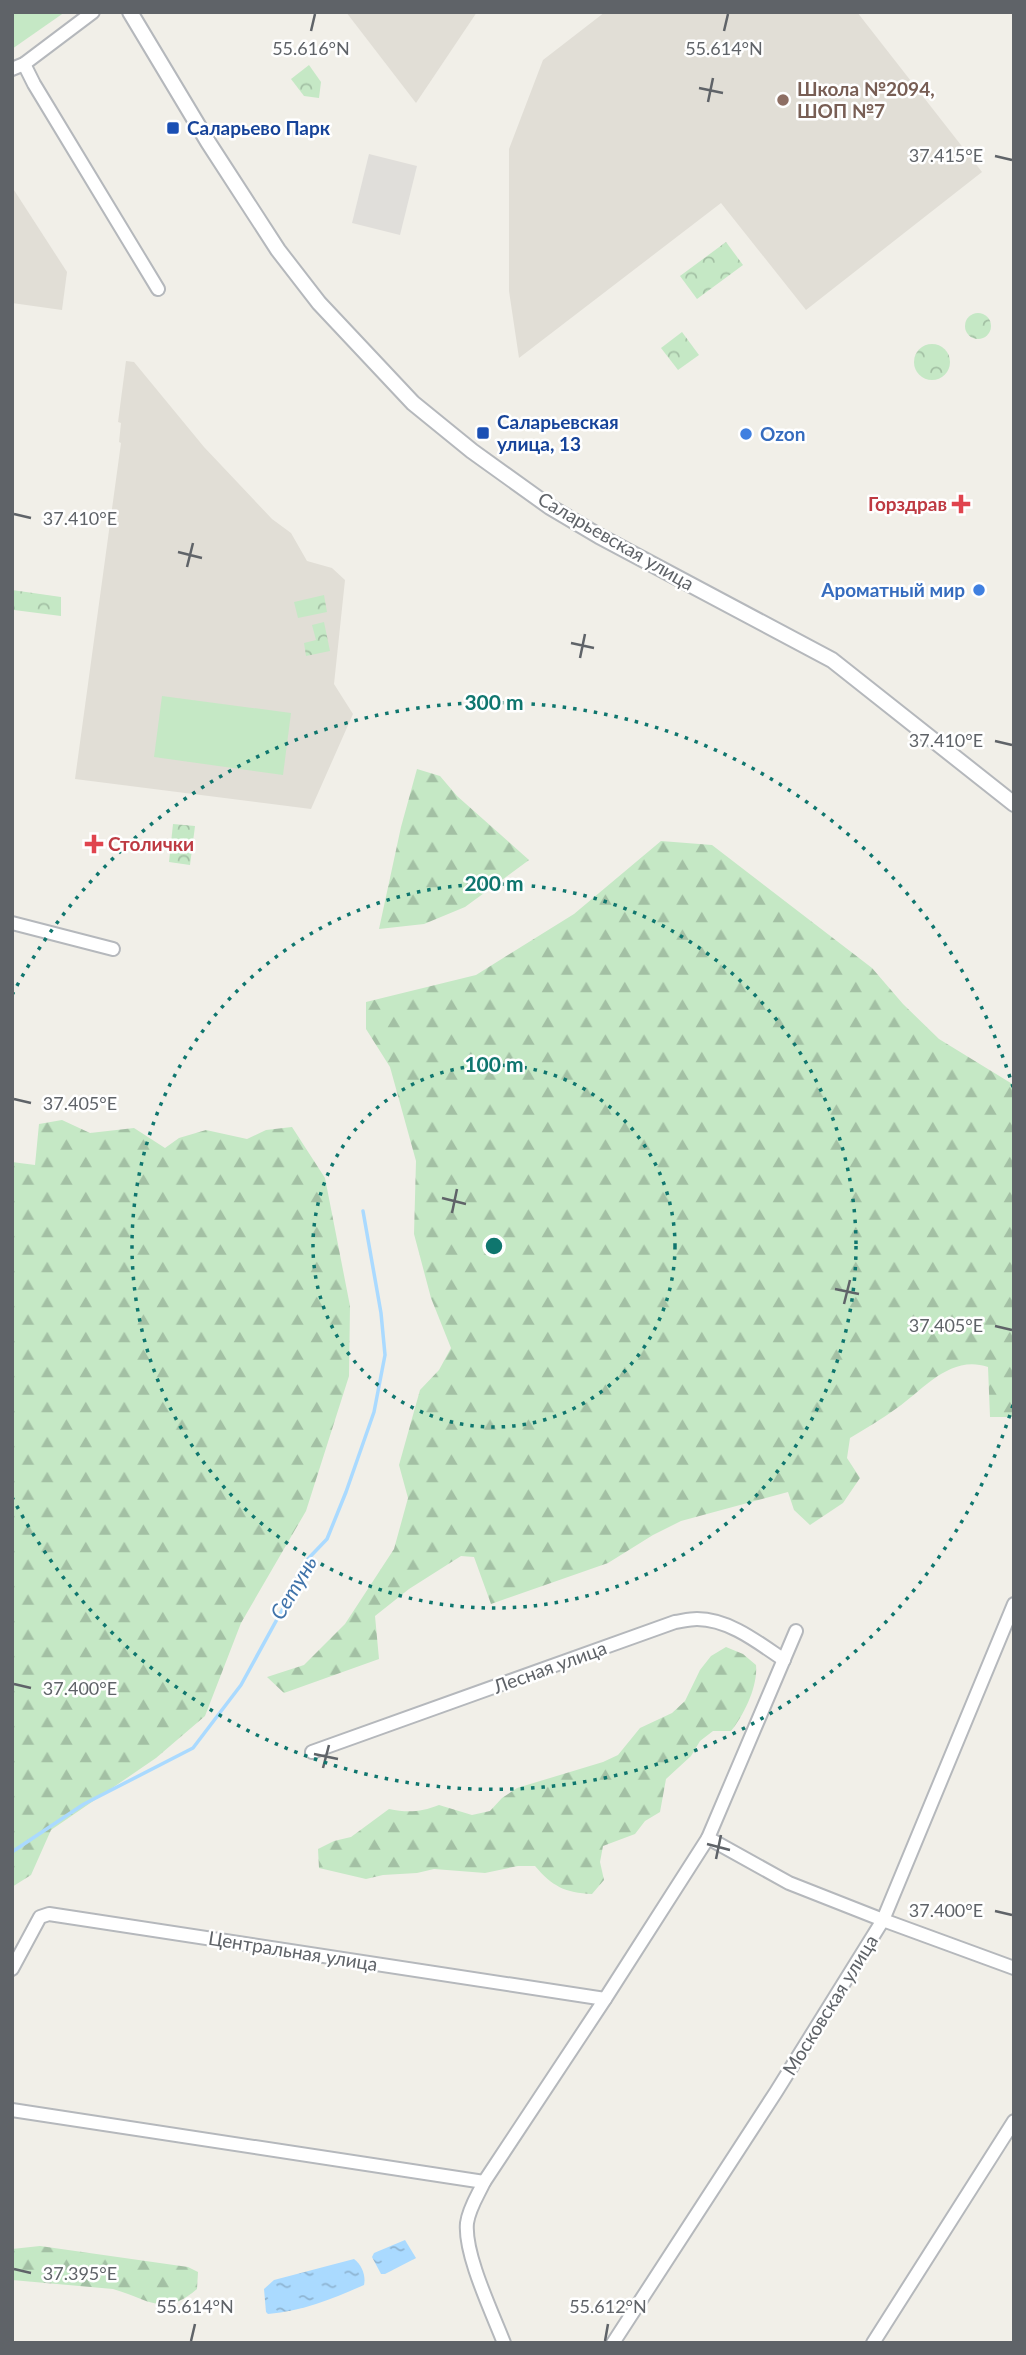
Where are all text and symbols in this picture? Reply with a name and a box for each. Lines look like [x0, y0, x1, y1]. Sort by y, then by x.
text: 55.616°N [272, 37, 350, 59]
text: 55.614°N [685, 37, 763, 59]
place label: Школа №2094, ШОП №7 [797, 77, 935, 122]
marker: Школа №2094, ШОП №7 [775, 92, 791, 108]
place label: Саларьево Парк [187, 116, 331, 139]
marker: Саларьево Парк [165, 120, 181, 136]
text: 37.415°E [909, 144, 983, 166]
place label: Саларьевская улица, 13 [497, 410, 619, 455]
place label: Ozon [760, 422, 805, 445]
marker: Саларьевская улица, 13 [475, 425, 491, 441]
marker: Ozon [738, 426, 754, 442]
street label: Саларьевская улица [534, 487, 698, 595]
place label: Горздрав [868, 492, 947, 515]
marker: Горздрав [953, 496, 969, 512]
text: 37.410°E [43, 507, 117, 529]
place label: Ароматный мир [820, 578, 965, 601]
marker: Ароматный мир [971, 582, 987, 598]
text: 300 m [464, 689, 524, 714]
text: 37.410°E [909, 729, 983, 751]
place label: Столички [108, 832, 194, 855]
marker: Столички [86, 836, 102, 852]
text: 200 m [464, 870, 524, 895]
text: 100 m [464, 1051, 524, 1076]
text: 37.405°E [43, 1092, 117, 1114]
centre of rings [482, 1234, 506, 1258]
text: 37.405°E [909, 1314, 983, 1336]
water label: Сетунь [264, 1551, 321, 1624]
street label: Лесная улица [489, 1635, 610, 1698]
text: 37.400°E [43, 1677, 117, 1699]
text: 37.400°E [909, 1899, 983, 1921]
street label: Центральная улица [207, 1926, 379, 1975]
street label: Московская улица [777, 1930, 882, 2079]
text: 37.395°E [43, 2262, 117, 2284]
text: 55.614°N [156, 2295, 234, 2317]
text: 55.612°N [569, 2295, 647, 2317]

